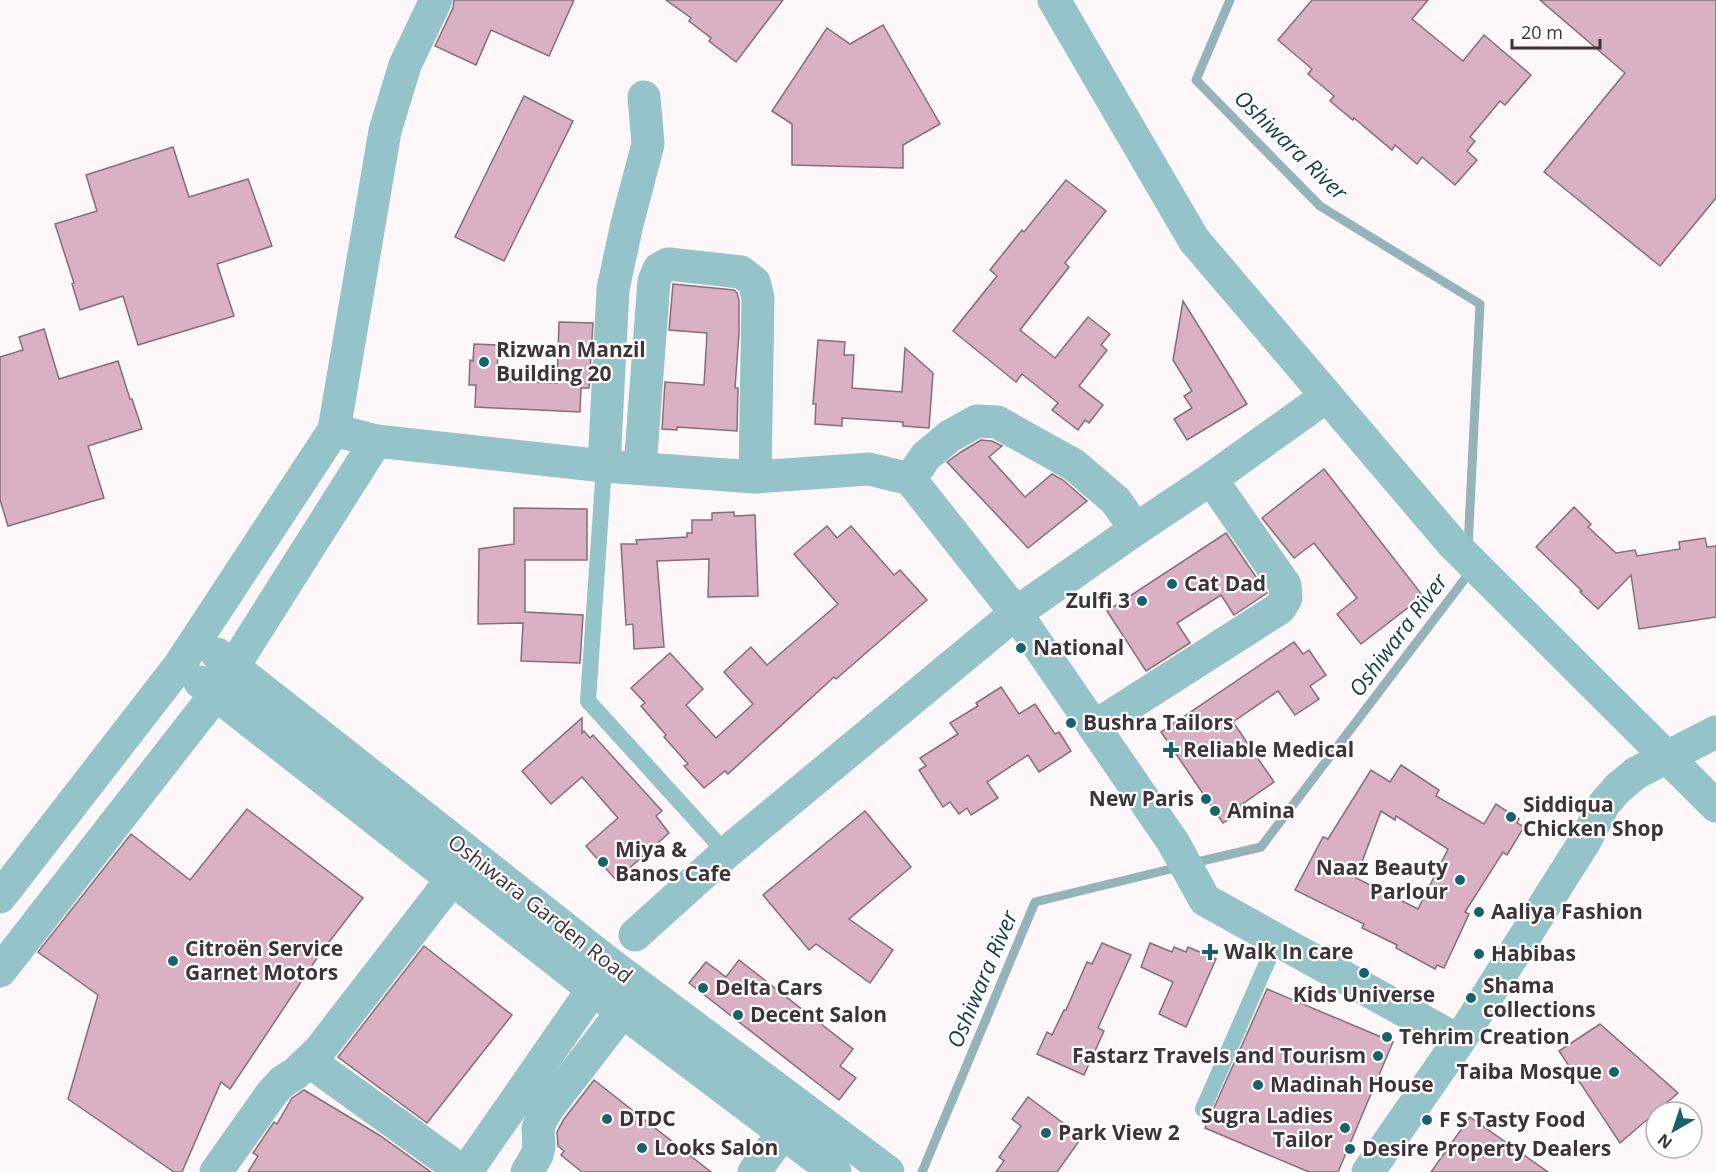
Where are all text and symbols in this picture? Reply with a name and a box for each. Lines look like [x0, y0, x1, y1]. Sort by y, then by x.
scale bar [1512, 12, 1600, 50]
text: 20 m [1521, 20, 1563, 44]
water label: Oshiwara River [1229, 83, 1356, 207]
place label: Rizwan Manzil Building 20 [496, 335, 646, 387]
marker: Rizwan Manzil Building 20 [477, 355, 491, 369]
water label: Oshiwara River [1341, 566, 1454, 702]
place label: Cat Dad [1184, 569, 1266, 597]
marker: Cat Dad [1165, 577, 1179, 591]
place label: Zulfi 3 [1066, 586, 1130, 614]
marker: Zulfi 3 [1135, 594, 1149, 608]
place label: National [1033, 633, 1124, 661]
marker: National [1014, 641, 1028, 655]
place label: Bushra Tailors [1083, 708, 1233, 736]
marker: Bushra Tailors [1064, 716, 1078, 730]
place label: Reliable Medical [1183, 735, 1354, 763]
marker: Reliable Medical [1164, 743, 1178, 757]
place label: New Paris [1089, 784, 1194, 812]
place label: Siddiqua Chicken Shop [1523, 790, 1664, 842]
marker: New Paris [1199, 792, 1213, 806]
place label: Amina [1227, 796, 1295, 824]
marker: Amina [1208, 804, 1222, 818]
marker: Siddiqua Chicken Shop [1504, 810, 1518, 824]
street label: Oshiwara Garden Road [443, 827, 639, 989]
place label: Miya & Banos Cafe [615, 835, 731, 887]
place label: Naaz Beauty Parlour [1316, 853, 1448, 905]
marker: Miya & Banos Cafe [596, 855, 610, 869]
marker: Naaz Beauty Parlour [1453, 873, 1467, 887]
place label: Aaliya Fashion [1491, 897, 1643, 925]
water label: Oshiwara River [939, 904, 1024, 1052]
marker: Aaliya Fashion [1472, 905, 1486, 919]
place label: Citroën Service Garnet Motors [185, 934, 343, 986]
place label: Walk In care [1224, 937, 1354, 965]
place label: Habibas [1491, 939, 1576, 967]
marker: Walk In care [1201, 943, 1219, 961]
marker: Habibas [1472, 947, 1486, 961]
marker: Citroën Service Garnet Motors [166, 954, 180, 968]
marker: Kids Universe [1357, 966, 1371, 980]
place label: Shama collections [1483, 971, 1596, 1023]
place label: Delta Cars [715, 973, 823, 1001]
place label: Kids Universe [1293, 980, 1435, 1008]
marker: Delta Cars [696, 981, 710, 995]
marker: Shama collections [1464, 991, 1478, 1005]
place label: Decent Salon [750, 1000, 887, 1028]
marker: Decent Salon [731, 1008, 745, 1022]
place label: Tehrim Creation [1399, 1022, 1570, 1050]
marker: Tehrim Creation [1380, 1030, 1394, 1044]
place label: Fastarz Travels and Tourism [1072, 1041, 1366, 1069]
marker: Fastarz Travels and Tourism [1371, 1049, 1385, 1063]
place label: Taiba Mosque [1457, 1057, 1602, 1085]
marker: Taiba Mosque [1607, 1065, 1621, 1079]
place label: Madinah House [1270, 1070, 1434, 1098]
marker: Madinah House [1251, 1078, 1265, 1092]
north arrow [1644, 1100, 1704, 1160]
place label: Sugra Ladies Tailor [1201, 1101, 1333, 1153]
place label: DTDC [619, 1104, 676, 1132]
place label: F S Tasty Food [1439, 1105, 1586, 1133]
marker: DTDC [600, 1112, 614, 1126]
marker: F S Tasty Food [1420, 1113, 1434, 1127]
place label: Park View 2 [1058, 1118, 1180, 1146]
marker: Sugra Ladies Tailor [1338, 1121, 1352, 1135]
marker: Park View 2 [1039, 1126, 1053, 1140]
text: N [1653, 1129, 1677, 1154]
place label: Looks Salon [654, 1133, 778, 1161]
place label: Desire Property Dealers [1362, 1134, 1611, 1162]
marker: Looks Salon [635, 1141, 649, 1155]
marker: Desire Property Dealers [1343, 1142, 1357, 1156]

